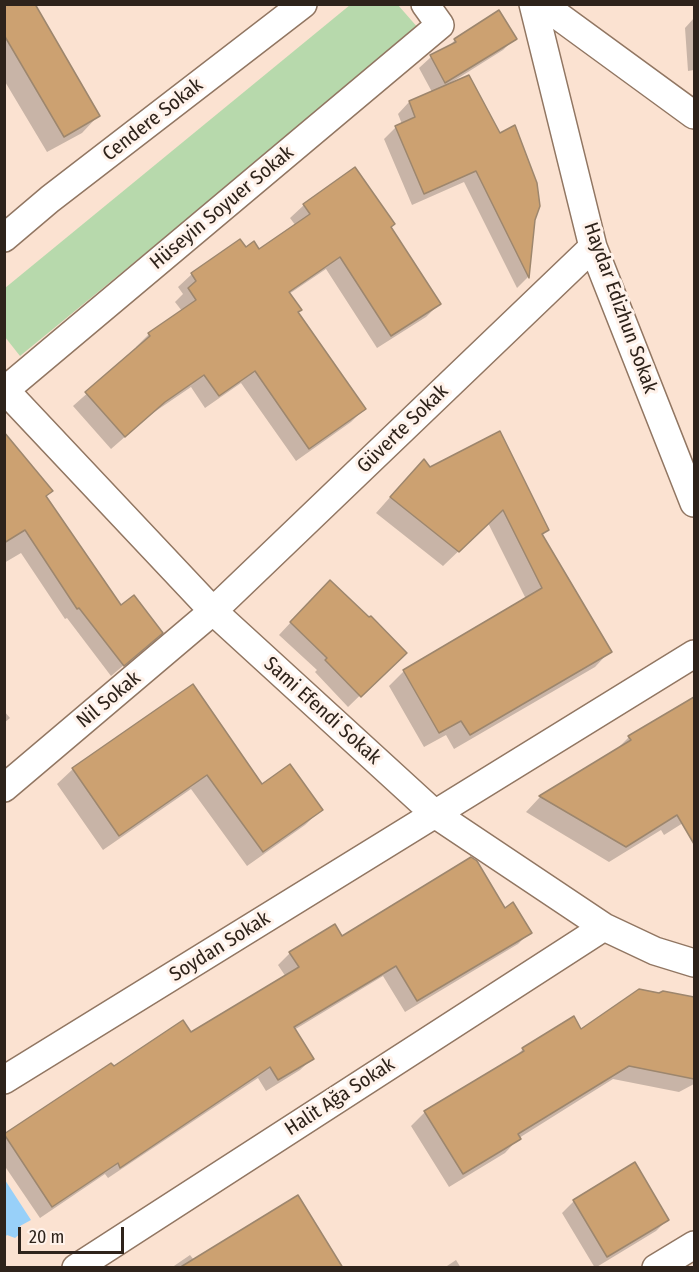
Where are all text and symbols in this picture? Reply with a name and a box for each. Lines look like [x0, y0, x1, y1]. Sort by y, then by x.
street label: Cendere Sokak [98, 73, 208, 167]
street label: Hüseyin Soyuer Sokak [145, 141, 299, 275]
street label: Haydar Edizhun Sokak [578, 219, 662, 397]
street label: Güverte Sokak [353, 380, 453, 478]
street label: Sami Efendi Sokak [259, 652, 385, 770]
street label: Nil Sokak [72, 666, 146, 734]
street label: Soydan Sokak [165, 907, 275, 987]
street label: Halit Ağa Sokak [281, 1053, 399, 1141]
scale bar [21, 1215, 128, 1253]
text: 20 m [29, 1226, 64, 1248]

